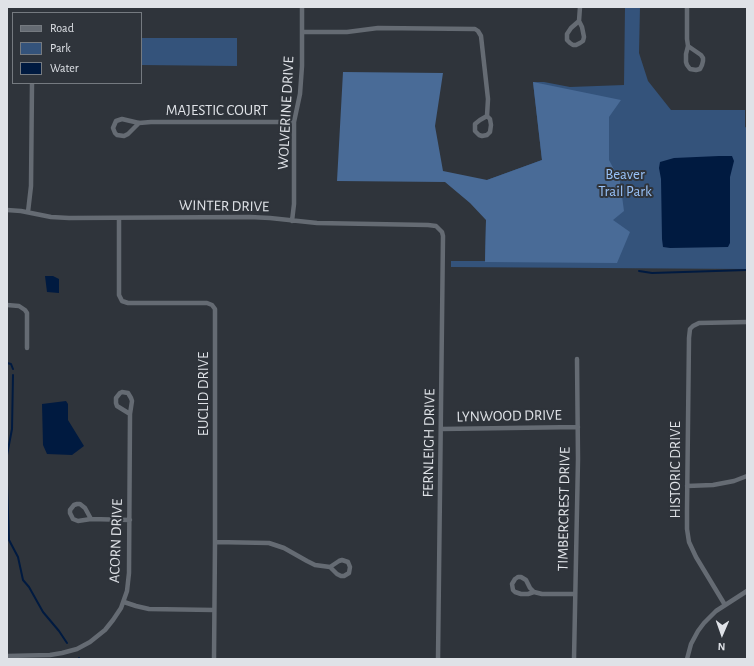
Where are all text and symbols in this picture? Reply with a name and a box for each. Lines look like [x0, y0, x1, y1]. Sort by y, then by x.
legend [12, 12, 142, 84]
text: Road [50, 22, 74, 34]
text: Park [50, 42, 71, 54]
street label: WOLVERINE DRIVE [274, 56, 298, 170]
text: Water [50, 62, 79, 74]
street label: MAJESTIC COURT [166, 101, 268, 119]
park label: Beaver Trail Park [598, 165, 652, 200]
street label: WINTER DRIVE [179, 196, 269, 216]
street label: EUCLID DRIVE [194, 352, 212, 436]
street label: FERNLEIGH DRIVE [419, 388, 439, 498]
street label: LYNWOOD DRIVE [456, 406, 562, 426]
street label: HISTORIC DRIVE [666, 421, 684, 519]
street label: TIMBERCREST DRIVE [554, 447, 574, 571]
street label: ACORN DRIVE [106, 499, 126, 583]
north arrow [702, 614, 742, 654]
text: N [718, 641, 726, 652]

